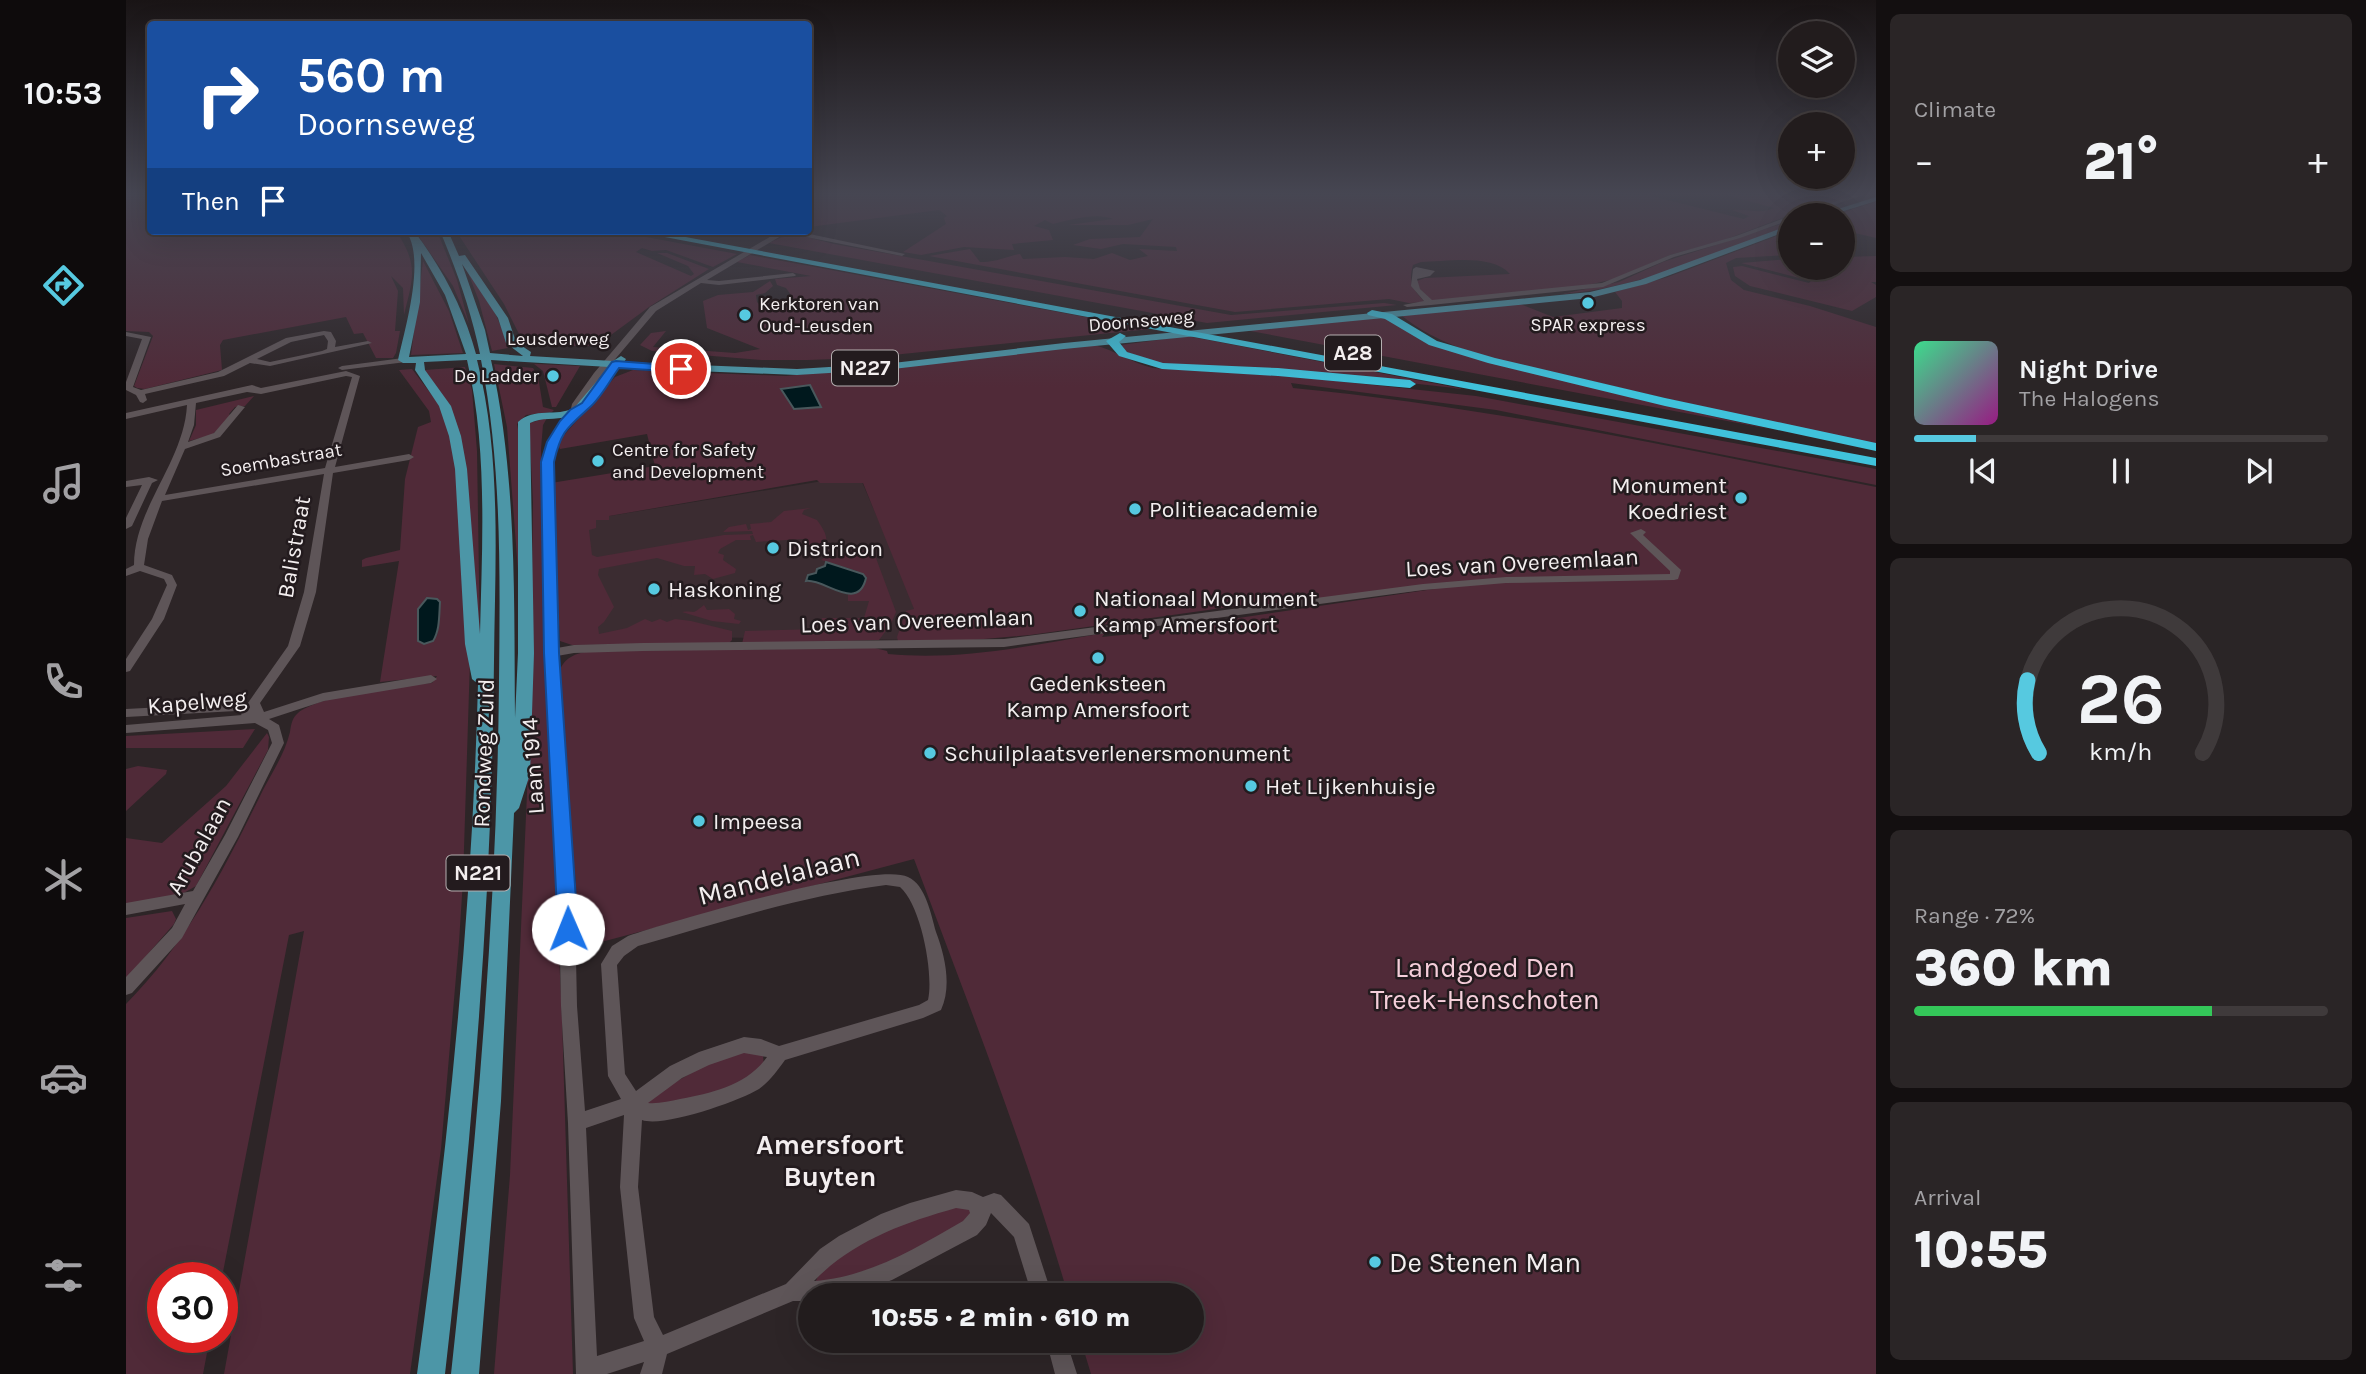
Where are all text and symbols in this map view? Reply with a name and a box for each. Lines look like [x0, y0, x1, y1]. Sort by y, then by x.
map controls [1778, 21, 1855, 280]
button: layers [1778, 21, 1855, 98]
text: 560 m [297, 47, 445, 104]
icon: right [182, 49, 273, 140]
text: 10:53 [24, 75, 102, 112]
text: Climate [1914, 96, 1996, 123]
text: Doornseweg [297, 106, 475, 143]
button: + [1778, 112, 1855, 189]
text: 21° [2083, 131, 2159, 192]
text: − [1914, 139, 1934, 184]
text: + [2308, 139, 2328, 184]
icon: arrive [254, 182, 292, 220]
text: Then [182, 186, 240, 217]
button: − [1778, 203, 1855, 280]
icon: directions [39, 261, 88, 310]
place label: Kerktoren van Oud-Leusden [759, 293, 879, 337]
marker: SPAR express [1580, 295, 1596, 311]
street label: Doornseweg [1087, 305, 1195, 337]
marker: Kerktoren van Oud-Leusden [737, 307, 753, 323]
place label: SPAR express [1530, 314, 1646, 336]
street label: Leusderweg [507, 328, 609, 350]
road number: A28 [1325, 336, 1381, 370]
pin [651, 339, 711, 399]
icon: arrive [662, 350, 700, 388]
road number: N227 [832, 350, 898, 386]
text: Night Drive [2019, 354, 2158, 385]
place label: De Ladder [454, 365, 539, 387]
marker: De Ladder [545, 368, 561, 384]
text: The Halogens [2019, 385, 2159, 412]
street label: Soembastraat [218, 438, 344, 482]
place label: Centre for Safety and Development [612, 439, 764, 483]
icon: previous [1964, 452, 2002, 490]
icon: pause [2102, 452, 2140, 490]
icon: next [2240, 452, 2278, 490]
marker: Centre for Safety and Development [590, 453, 606, 469]
icon: music [39, 459, 88, 508]
place label: Monument Koedriest [1611, 472, 1727, 525]
marker: Monument Koedriest [1733, 490, 1749, 506]
street label: Balistraat [272, 493, 316, 600]
place label: Politieacademie [1149, 496, 1318, 523]
marker: Politieacademie [1127, 501, 1143, 517]
place label: Districon [787, 535, 883, 562]
marker: Districon [765, 540, 781, 556]
street label: Loes van Overeemlaan [1405, 543, 1639, 583]
place label: Haskoning [668, 576, 781, 603]
marker: Haskoning [646, 581, 662, 597]
place label: Nationaal Monument Kamp Amersfoort [1094, 585, 1318, 638]
street label: Loes van Overeemlaan [800, 603, 1034, 639]
marker: Nationaal Monument Kamp Amersfoort [1072, 603, 1088, 619]
marker: Gedenksteen Kamp Amersfoort [1090, 650, 1106, 666]
text: 26 [2077, 656, 2165, 741]
icon: phone [39, 657, 88, 706]
place label: Gedenksteen Kamp Amersfoort [1006, 670, 1190, 723]
street label: Rondweg Zuid [468, 678, 500, 828]
street label: Kapelweg [146, 684, 248, 720]
street label: Laan 1914 [516, 717, 550, 815]
text: km/h [2089, 737, 2153, 766]
place label: Schuilplaatsverlenersmonument [944, 740, 1291, 767]
marker: Schuilplaatsverlenersmonument [922, 745, 938, 761]
place label: Het Lijkenhuisje [1265, 773, 1436, 800]
marker: Het Lijkenhuisje [1243, 778, 1259, 794]
street label: Arubalaan [161, 792, 237, 900]
place label: Impeesa [713, 808, 803, 835]
marker: Impeesa [691, 813, 707, 829]
street label: Mandelalaan [695, 840, 863, 912]
icon: climate [39, 855, 88, 904]
road number: N221 [446, 856, 510, 890]
position arrow [531, 892, 605, 966]
text: Range · 72% [1914, 902, 2035, 929]
text: 360 km [1914, 937, 2113, 998]
park label: Landgoed Den Treek-Henschoten [1370, 951, 1600, 1016]
icon: car [39, 1053, 88, 1102]
district label: Amersfoort Buyten [756, 1128, 904, 1193]
text: Arrival [1914, 1184, 1981, 1211]
text: 10:55 [1914, 1219, 2048, 1280]
place label: De Stenen Man [1389, 1246, 1581, 1279]
icon: filters [39, 1251, 88, 1300]
marker: De Stenen Man [1367, 1254, 1383, 1270]
speed limit sign: 30 [147, 1262, 238, 1353]
text: 10:55 · 2 min · 610 m [872, 1302, 1130, 1333]

